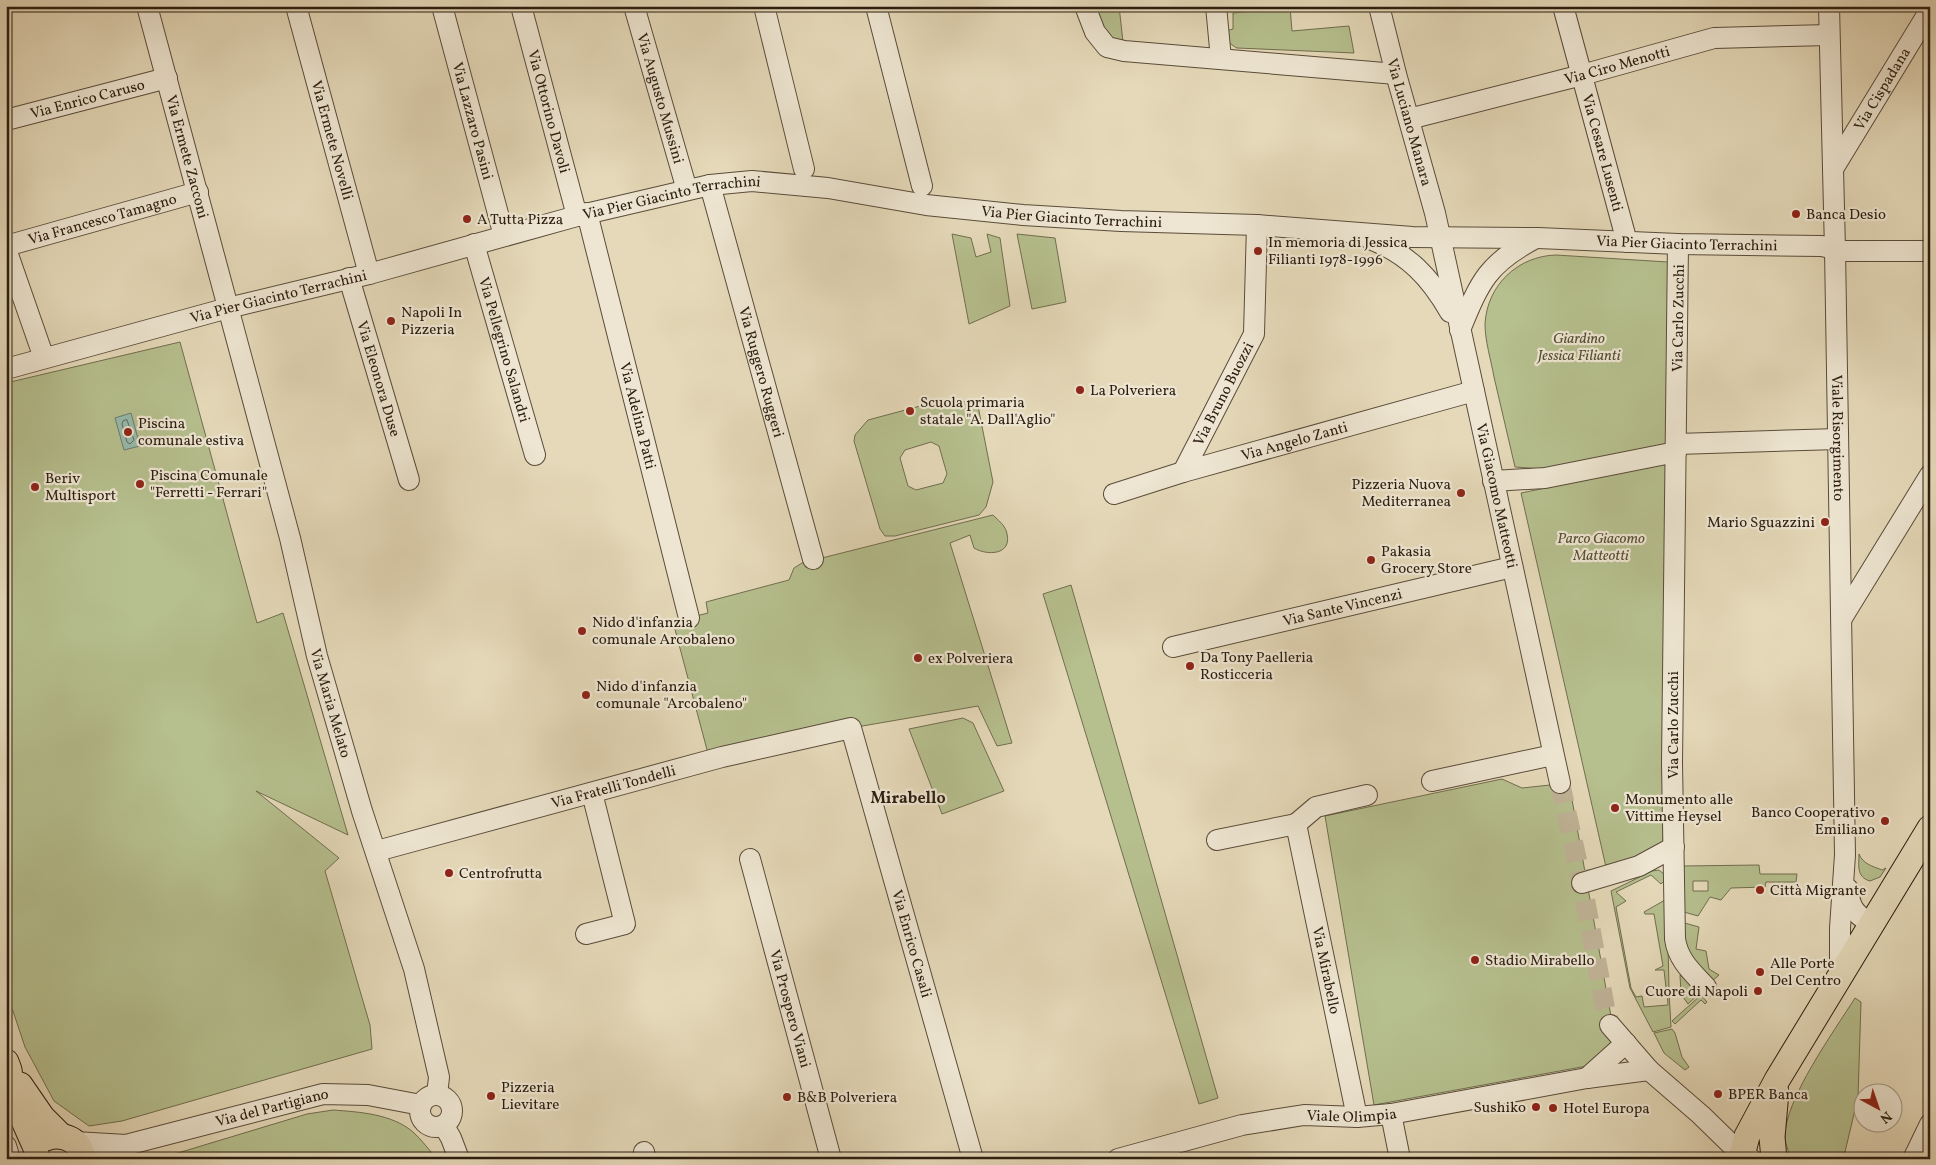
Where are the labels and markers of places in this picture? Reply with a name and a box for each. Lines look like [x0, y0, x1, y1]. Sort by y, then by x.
place label: Banca Desio [1806, 205, 1886, 226]
marker: Banca Desio [1790, 208, 1802, 220]
place label: A Tutta Pizza [477, 210, 563, 231]
marker: A Tutta Pizza [461, 213, 473, 225]
place label: In memoria di Jessica Filianti 1978-1996 [1268, 233, 1408, 271]
marker: In memoria di Jessica Filianti 1978-1996 [1252, 245, 1264, 257]
place label: Napoli In Pizzeria [401, 303, 462, 341]
marker: Napoli In Pizzeria [385, 315, 397, 327]
place label: La Polveriera [1090, 381, 1176, 402]
marker: La Polveriera [1074, 384, 1086, 396]
place label: Scuola primaria statale "A. Dall'Aglio" [920, 393, 1055, 431]
marker: Scuola primaria statale "A. Dall'Aglio" [904, 405, 916, 417]
place label: Piscina comunale estiva [138, 414, 244, 452]
marker: Piscina comunale estiva [122, 426, 134, 438]
place label: Piscina Comunale "Ferretti - Ferrari" [150, 466, 268, 504]
place label: Beriv Multisport [45, 469, 116, 507]
place label: Pizzeria Nuova Mediterranea [1352, 475, 1451, 513]
marker: Piscina Comunale "Ferretti - Ferrari" [134, 478, 146, 490]
marker: Beriv Multisport [29, 481, 41, 493]
marker: Pizzeria Nuova Mediterranea [1455, 487, 1467, 499]
place label: Mario Sguazzini [1707, 513, 1815, 534]
marker: Mario Sguazzini [1819, 516, 1831, 528]
place label: Pakasia Grocery Store [1381, 542, 1472, 580]
marker: Pakasia Grocery Store [1365, 554, 1377, 566]
place label: Nido d'infanzia comunale Arcobaleno [592, 613, 735, 651]
marker: Nido d'infanzia comunale Arcobaleno [576, 625, 588, 637]
place label: Da Tony Paelleria Rosticceria [1200, 648, 1313, 686]
place label: ex Polveriera [928, 649, 1013, 670]
marker: ex Polveriera [912, 652, 924, 664]
marker: Da Tony Paelleria Rosticceria [1184, 660, 1196, 672]
place label: Nido d'infanzia comunale "Arcobaleno" [596, 677, 747, 715]
marker: Nido d'infanzia comunale "Arcobaleno" [580, 689, 592, 701]
place label: Monumento alle Vittime Heysel [1625, 790, 1733, 828]
marker: Monumento alle Vittime Heysel [1609, 802, 1621, 814]
place label: Banco Cooperativo Emiliano [1751, 803, 1875, 841]
marker: Banco Cooperativo Emiliano [1879, 815, 1891, 827]
place label: Centrofrutta [459, 864, 542, 885]
marker: Centrofrutta [443, 867, 455, 879]
place label: Città Migrante [1770, 881, 1866, 902]
marker: Città Migrante [1754, 884, 1766, 896]
place label: Stadio Mirabello [1485, 951, 1594, 972]
marker: Stadio Mirabello [1469, 954, 1481, 966]
place label: Alle Porte Del Centro [1770, 954, 1841, 992]
marker: Alle Porte Del Centro [1754, 966, 1766, 978]
place label: Cuore di Napoli [1645, 982, 1748, 1003]
marker: Cuore di Napoli [1752, 985, 1764, 997]
place label: Pizzeria Lievitare [501, 1078, 559, 1116]
place label: BPER Banca [1728, 1085, 1808, 1106]
place label: B&B Polveriera [797, 1088, 897, 1109]
marker: BPER Banca [1712, 1088, 1724, 1100]
marker: Pizzeria Lievitare [485, 1090, 497, 1102]
marker: B&B Polveriera [781, 1091, 793, 1103]
place label: Sushiko [1473, 1098, 1526, 1119]
place label: Hotel Europa [1563, 1099, 1650, 1120]
marker: Sushiko [1530, 1101, 1542, 1113]
marker: Hotel Europa [1547, 1102, 1559, 1114]

